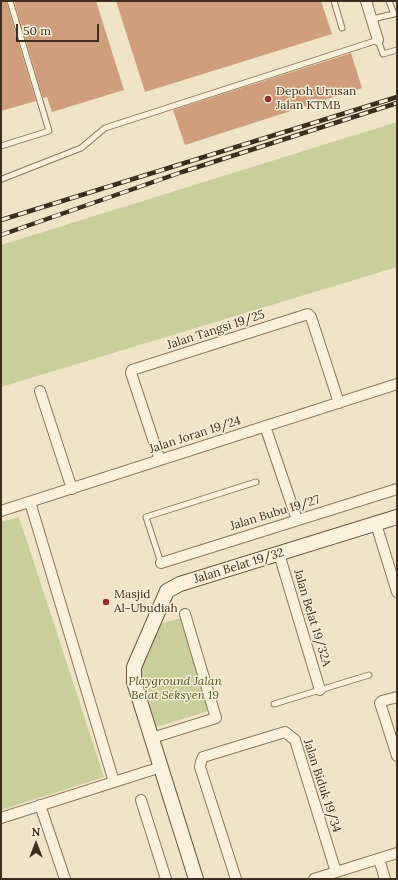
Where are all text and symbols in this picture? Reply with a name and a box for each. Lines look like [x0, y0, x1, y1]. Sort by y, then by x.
scale bar [18, 16, 101, 42]
text: 50 m [23, 23, 51, 38]
place label: Depoh Urusan Jalan KTMB [276, 85, 356, 113]
marker: Depoh Urusan Jalan KTMB [263, 94, 273, 104]
street label: Jalan Tangsi 19/25 [165, 307, 267, 353]
street label: Jalan Joran 19/24 [147, 413, 243, 457]
street label: Jalan Bubu 19/27 [228, 492, 322, 534]
street label: Jalan Belat 19/32 [192, 545, 286, 587]
street label: Jalan Belat 19/32A [290, 568, 334, 668]
place label: Masjid Al-Ubudiah [114, 588, 178, 616]
marker: Masjid Al-Ubudiah [101, 597, 111, 607]
park label: Playground Jalan Belat Seksyen 19 [128, 675, 222, 703]
street label: Jalan Biduk 19/34 [300, 738, 344, 834]
north arrow [16, 824, 56, 864]
text: N [32, 825, 40, 839]

